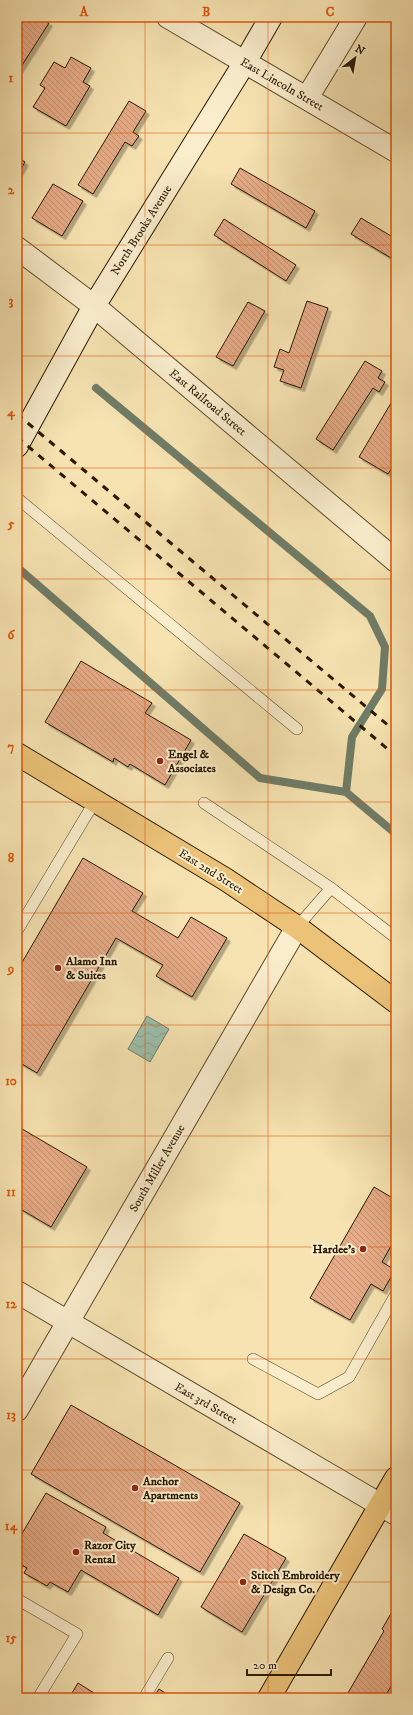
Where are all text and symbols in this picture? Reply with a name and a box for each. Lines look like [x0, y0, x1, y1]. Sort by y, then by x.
text: A [79, 4, 89, 20]
text: B [202, 4, 210, 20]
text: C [326, 4, 335, 20]
north arrow [335, 38, 375, 78]
text: N [352, 42, 367, 59]
street label: East Lincoln Street [237, 54, 326, 114]
text: 1 [9, 70, 14, 86]
text: 2 [8, 182, 15, 198]
street label: North Brooks Avenue [108, 182, 175, 278]
text: 3 [9, 293, 14, 309]
street label: East Railroad Street [166, 366, 249, 439]
text: 4 [6, 404, 15, 421]
text: 5 [7, 516, 15, 532]
text: 6 [8, 627, 16, 643]
text: 7 [8, 739, 15, 755]
place label: Engel & Associates [167, 747, 216, 776]
marker: Engel & Associates [155, 756, 165, 766]
street label: East 2nd Street [176, 846, 246, 897]
text: 8 [8, 850, 15, 866]
place label: Alamo Inn & Suites [65, 954, 118, 983]
text: 9 [7, 961, 14, 977]
marker: Alamo Inn & Suites [53, 963, 63, 973]
text: 10 [5, 1073, 17, 1089]
street label: South Miller Avenue [126, 1122, 189, 1215]
text: 11 [6, 1184, 16, 1200]
place label: Hardee's [313, 1242, 355, 1257]
marker: Hardee's [358, 1244, 368, 1254]
text: 12 [5, 1296, 17, 1312]
street label: East 3rd Street [172, 1379, 240, 1427]
text: 13 [6, 1407, 16, 1423]
place label: Anchor Apartments [142, 1474, 198, 1503]
marker: Anchor Apartments [130, 1483, 140, 1493]
text: 14 [5, 1518, 18, 1535]
place label: Razor City Rental [84, 1538, 136, 1567]
marker: Razor City Rental [71, 1547, 81, 1557]
place label: Stitch Embroidery & Design Co. [251, 1568, 340, 1597]
marker: Stitch Embroidery & Design Co. [238, 1577, 248, 1587]
text: 15 [5, 1630, 17, 1646]
scale bar [247, 1651, 331, 1677]
text: 20 m [253, 1658, 277, 1673]

